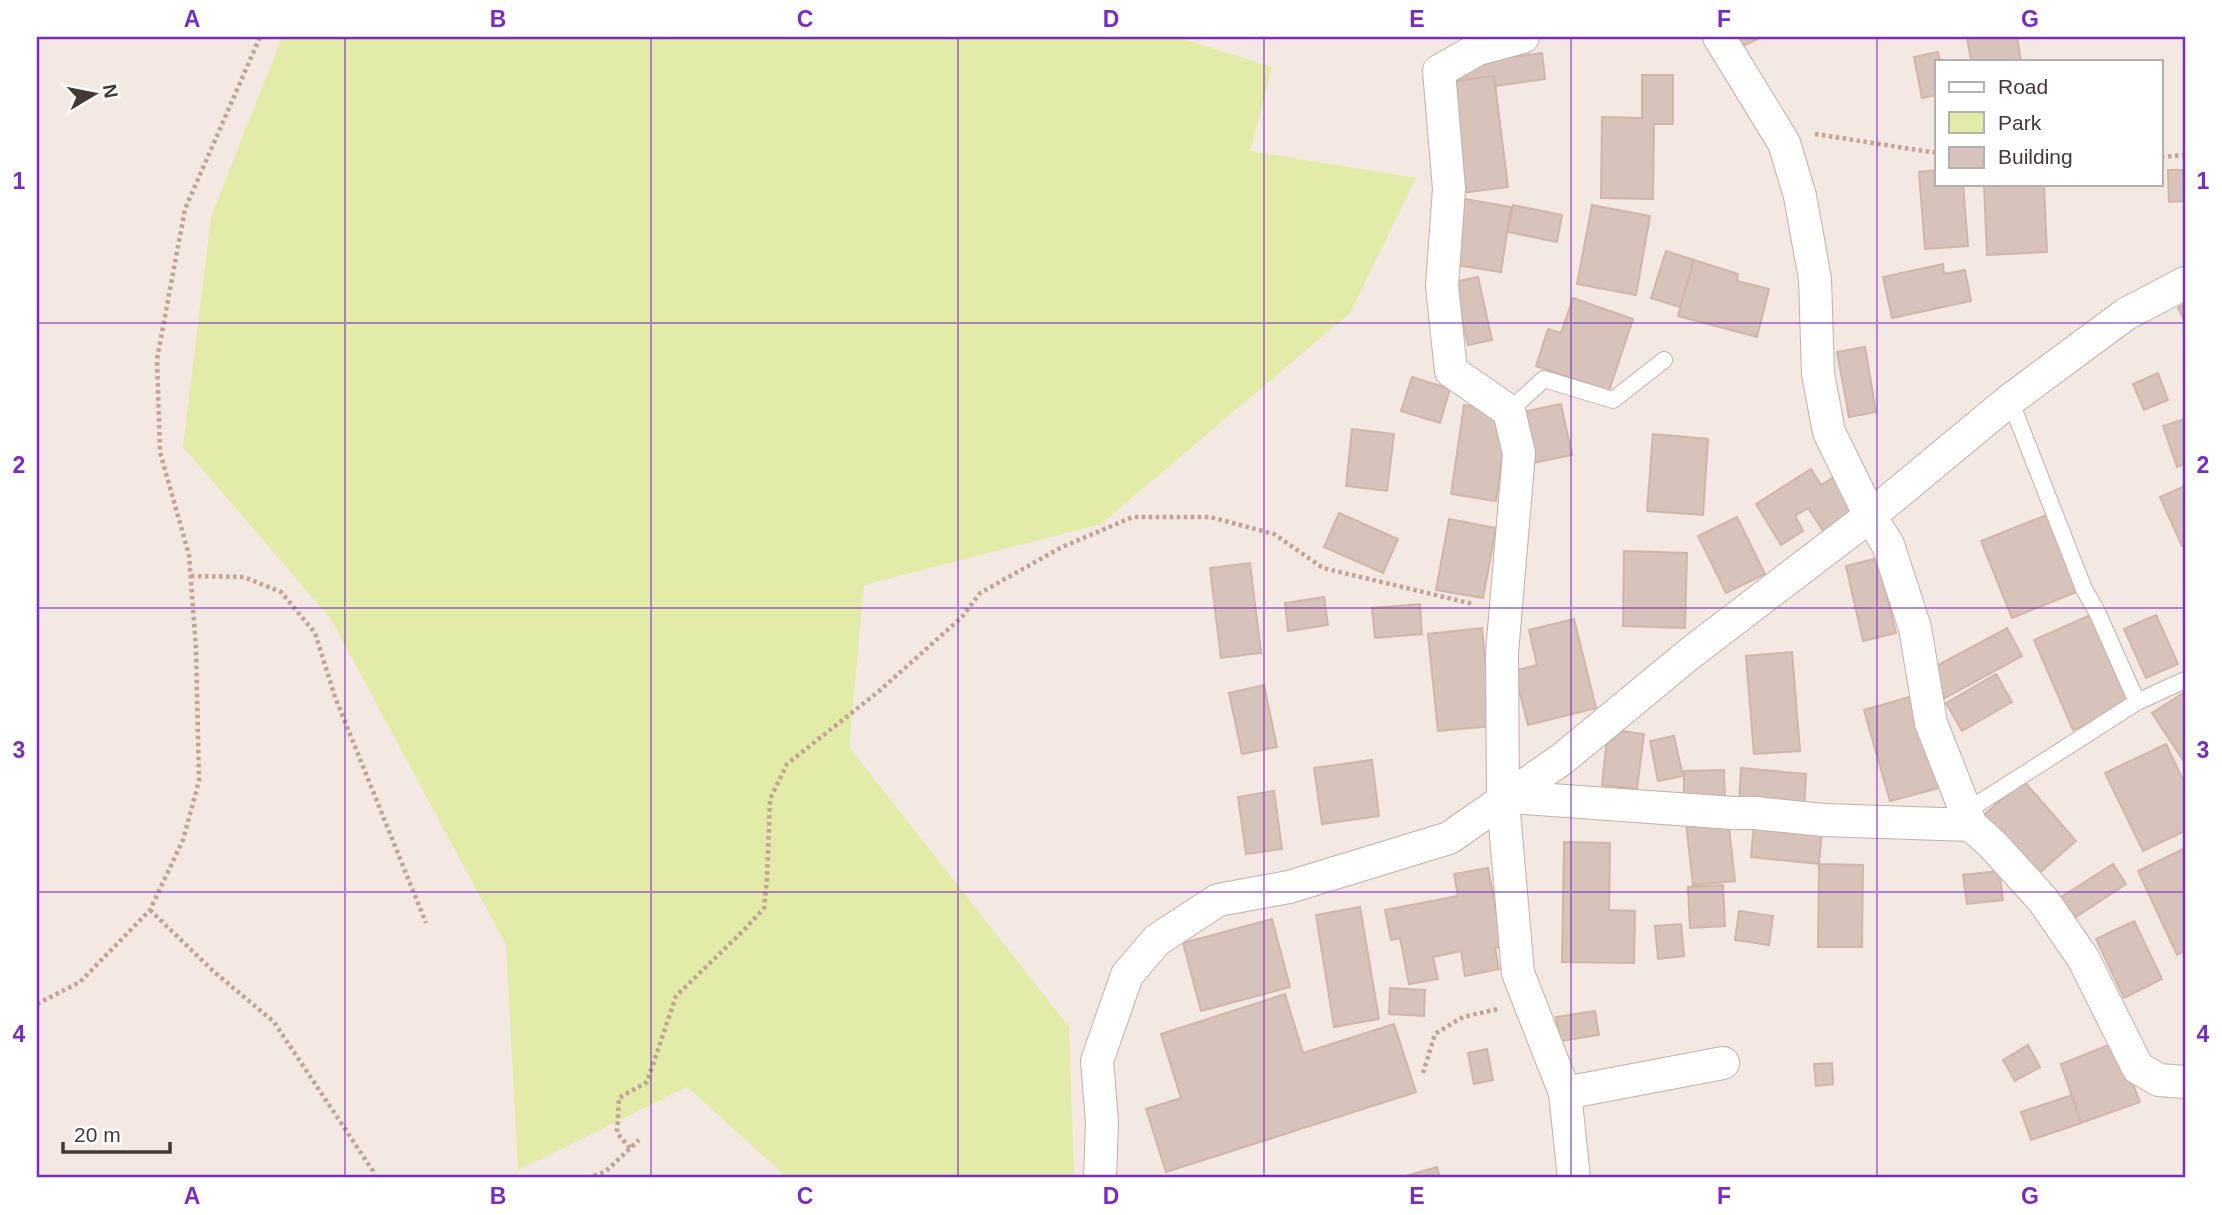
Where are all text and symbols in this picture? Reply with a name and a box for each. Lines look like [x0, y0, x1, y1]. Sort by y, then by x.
text: A [184, 6, 200, 32]
text: B [490, 6, 506, 32]
text: C [797, 6, 813, 32]
text: D [1103, 6, 1119, 32]
text: E [1409, 6, 1425, 32]
text: F [1717, 6, 1731, 32]
text: G [2021, 6, 2039, 32]
north arrow [60, 60, 130, 130]
legend [1935, 60, 2162, 186]
text: Road [1998, 75, 2048, 98]
text: N [99, 83, 122, 100]
text: Park [1998, 111, 2042, 134]
text: Building [1998, 145, 2073, 168]
text: 1 [13, 168, 26, 194]
text: 1 [2197, 168, 2210, 194]
text: 2 [13, 452, 25, 478]
text: 2 [2197, 452, 2209, 478]
text: 3 [13, 737, 25, 763]
text: 3 [2197, 737, 2209, 763]
text: 4 [13, 1021, 26, 1047]
text: 4 [2197, 1021, 2210, 1047]
scale bar [63, 1110, 170, 1154]
text: 20 m [74, 1123, 121, 1146]
text: A [184, 1183, 200, 1209]
text: B [490, 1183, 506, 1209]
text: C [797, 1183, 813, 1209]
text: D [1103, 1183, 1119, 1209]
text: E [1409, 1183, 1425, 1209]
text: F [1717, 1183, 1731, 1209]
text: G [2021, 1183, 2039, 1209]

